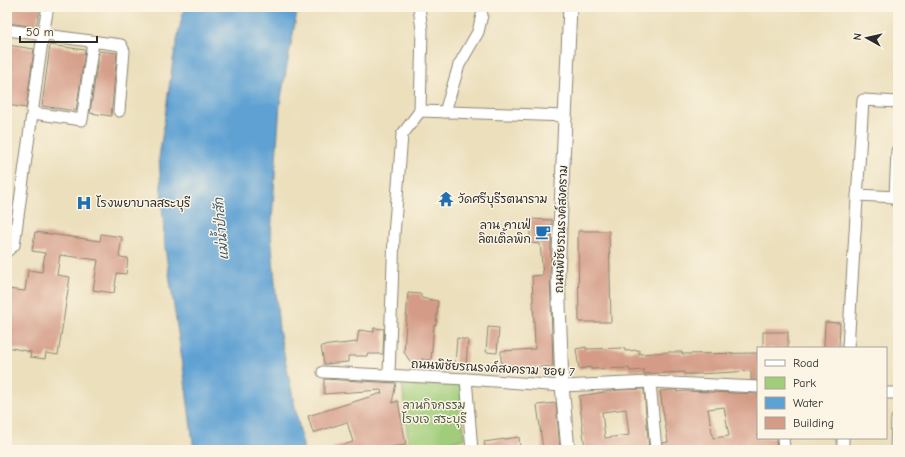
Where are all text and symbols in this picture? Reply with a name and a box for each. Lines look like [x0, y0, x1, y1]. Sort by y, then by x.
scale bar [20, 18, 97, 44]
north arrow [847, 18, 887, 58]
text: 50 m [26, 25, 54, 39]
text: N [851, 32, 865, 41]
street label: ถนนพิชัยรณรงค์สงคราม [551, 165, 570, 293]
temple icon: วัดศรีบุรีรตนาราม [437, 190, 455, 208]
place label: วัดศรีบุรีรตนาราม [458, 192, 548, 208]
hospital icon: โรงพยาบาลสระบุรี [75, 194, 93, 212]
place label: โรงพยาบาลสระบุรี [96, 195, 191, 212]
water label: แม่น้ำป่าสัก [206, 197, 231, 261]
place label: ลาน คาเฟ่ ลิตเติ้ลพิก [478, 217, 531, 246]
cafe icon: ลาน คาเฟ่ ลิตเติ้ลพิก [534, 223, 552, 241]
legend [757, 347, 887, 439]
street label: ถนนพิชัยรณรงค์สงคราม ซอย 7 [411, 356, 576, 379]
text: Road [793, 356, 819, 370]
text: Park [793, 376, 816, 390]
text: Water [793, 396, 823, 410]
park label: ลานกิจกรรม โรงเจ สระบุรี [401, 398, 467, 428]
text: Building [793, 416, 834, 430]

